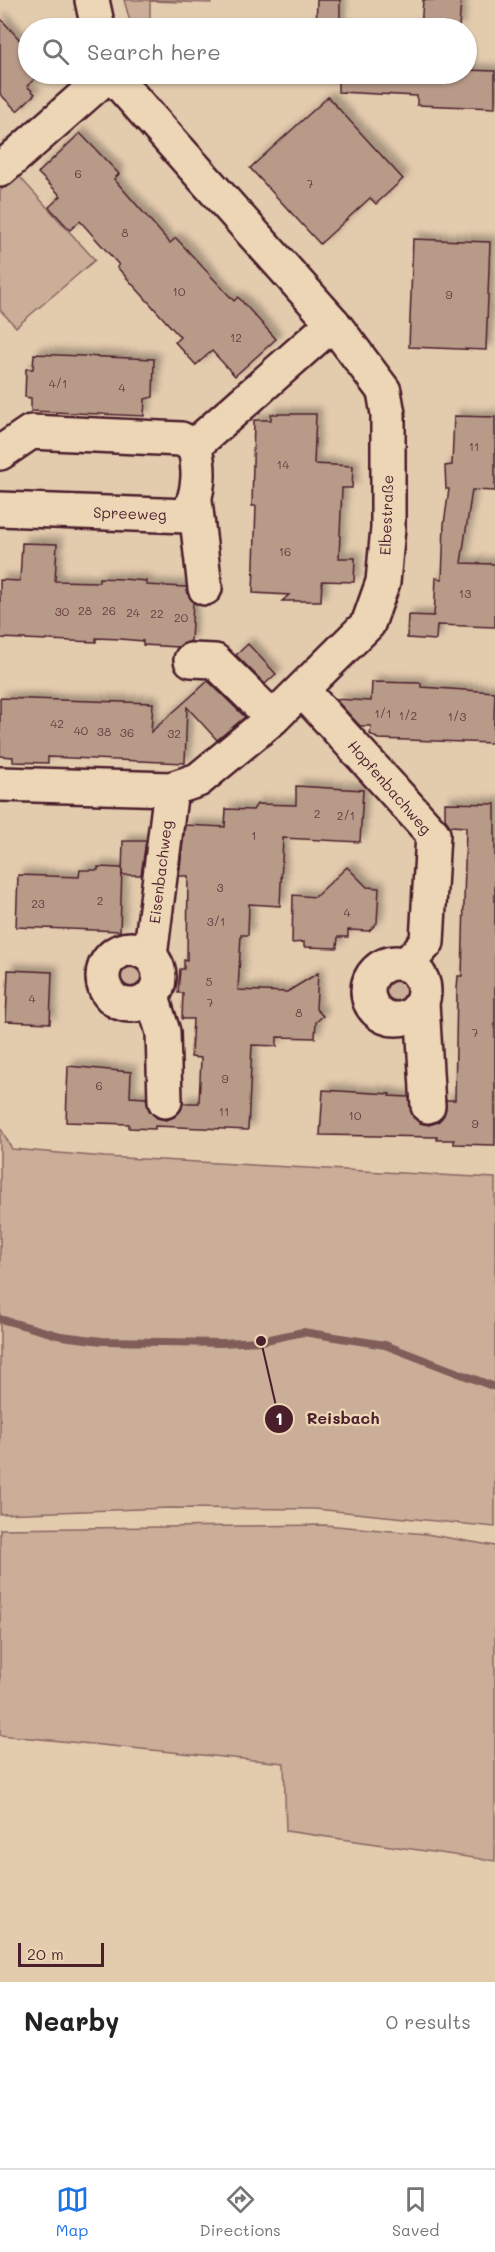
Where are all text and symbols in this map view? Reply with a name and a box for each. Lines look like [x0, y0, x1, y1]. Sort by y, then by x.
search box [18, 18, 477, 84]
icon: search [39, 35, 72, 68]
text: Search here [87, 37, 221, 66]
house number: 6 [74, 165, 82, 181]
house number: 7 [307, 175, 314, 191]
house number: 8 [121, 224, 129, 240]
house number: 10 [173, 283, 186, 299]
house number: 9 [445, 286, 453, 302]
house number: 12 [230, 329, 242, 345]
house number: 4/1 [49, 375, 67, 391]
house number: 4 [118, 379, 126, 395]
house number: 11 [469, 438, 479, 454]
house number: 14 [277, 456, 289, 472]
street label: Elbestraße [375, 474, 397, 556]
street label: Spreeweg [93, 502, 167, 524]
house number: 16 [279, 543, 291, 559]
house number: 13 [459, 585, 471, 601]
house number: 28 [78, 602, 92, 618]
house number: 26 [102, 602, 116, 618]
house number: 30 [55, 603, 70, 619]
house number: 24 [126, 604, 140, 620]
house number: 22 [150, 605, 164, 621]
house number: 20 [174, 609, 189, 625]
house number: 1/1 [374, 705, 392, 721]
house number: 1/2 [399, 707, 417, 723]
house number: 1/3 [448, 708, 466, 724]
house number: 42 [50, 715, 64, 731]
house number: 40 [74, 722, 89, 738]
house number: 38 [97, 723, 111, 739]
house number: 36 [120, 724, 134, 740]
house number: 32 [167, 725, 181, 741]
street label: Hopfenbachweg [344, 736, 436, 838]
house number: 2 [314, 805, 320, 821]
house number: 2/1 [337, 807, 355, 823]
street label: Eisenbachweg [144, 819, 176, 925]
house number: 1 [251, 827, 257, 843]
house number: 3 [216, 879, 224, 895]
house number: 2 [97, 892, 103, 908]
house number: 23 [31, 895, 45, 911]
house number: 4 [343, 904, 351, 920]
house number: 3/1 [207, 913, 225, 929]
house number: 5 [206, 973, 213, 989]
house number: 4 [28, 990, 36, 1006]
house number: 7 [207, 994, 214, 1010]
house number: 8 [295, 1004, 303, 1020]
house number: 7 [472, 1024, 479, 1040]
house number: 9 [221, 1070, 229, 1086]
house number: 6 [95, 1077, 103, 1093]
house number: 11 [219, 1103, 229, 1119]
house number: 10 [349, 1107, 362, 1123]
house number: 9 [471, 1115, 479, 1131]
callout: Reisbach [264, 1402, 391, 1436]
text: 1 [275, 1406, 283, 1430]
text: Reisbach [307, 1407, 379, 1428]
scale bar [18, 1940, 104, 1968]
text: 20 m [27, 1943, 64, 1964]
text: Nearby [24, 2004, 119, 2038]
text: 0 results [386, 2008, 471, 2034]
tab: Map [56, 2183, 89, 2240]
tab: Directions [200, 2183, 281, 2240]
tab: Saved [392, 2183, 439, 2240]

